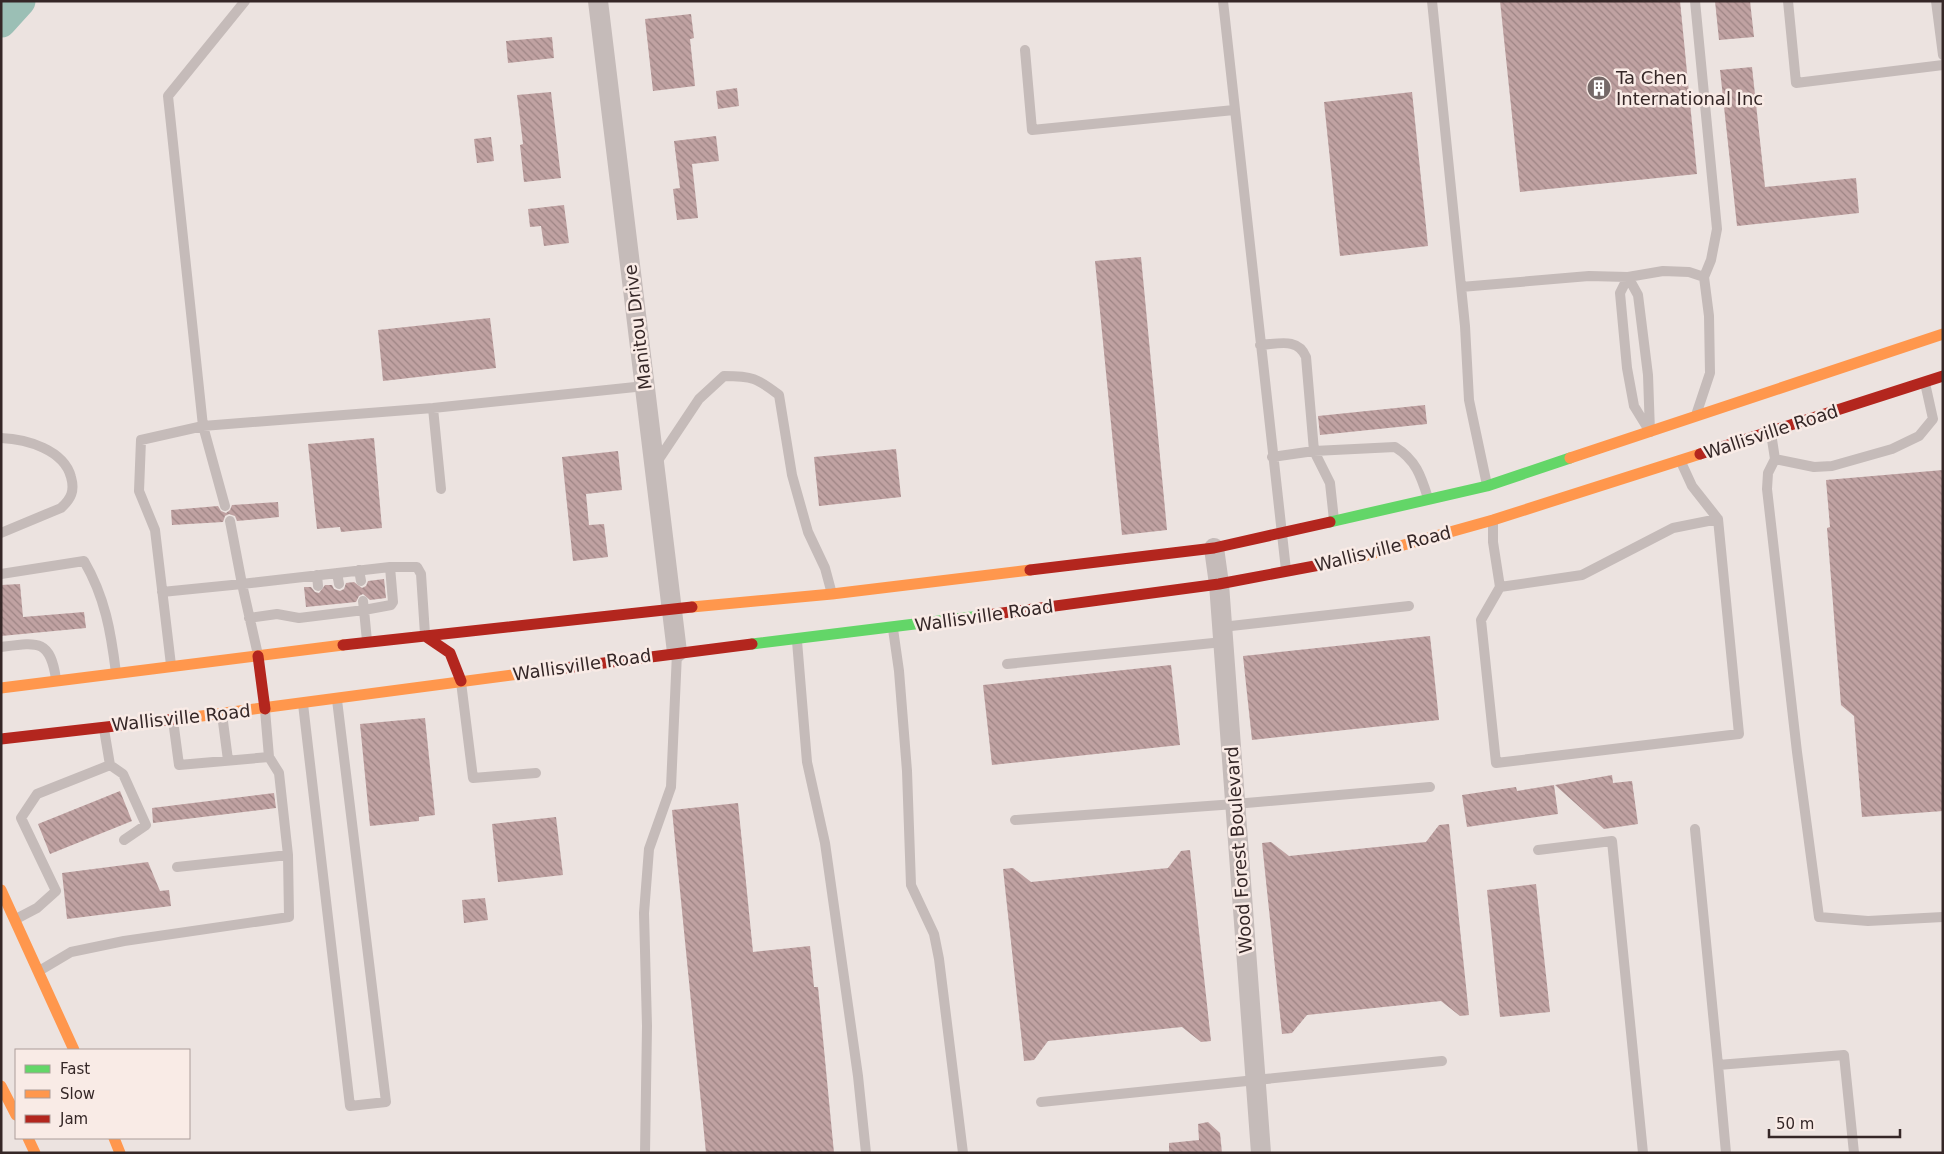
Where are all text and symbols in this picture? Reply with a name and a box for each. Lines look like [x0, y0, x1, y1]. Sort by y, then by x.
place label: Ta Chen International Inc [1615, 67, 1763, 109]
building icon: Ta Chen International Inc [1586, 75, 1612, 101]
street label: Manitou Drive [619, 263, 656, 391]
street label: Wallisville Road [1701, 400, 1841, 463]
street label: Wallisville Road [1313, 521, 1453, 576]
street label: Wallisville Road [913, 595, 1055, 636]
street label: Wallisville Road [511, 644, 653, 685]
street label: Wallisville Road [110, 700, 252, 735]
street label: Wood Forest Boulevard [1221, 746, 1256, 954]
legend [15, 1049, 190, 1139]
text: Fast [60, 1060, 90, 1078]
text: Slow [60, 1085, 95, 1103]
scale bar [1769, 1106, 1900, 1138]
text: Jam [59, 1110, 88, 1128]
text: 50 m [1776, 1115, 1814, 1133]

